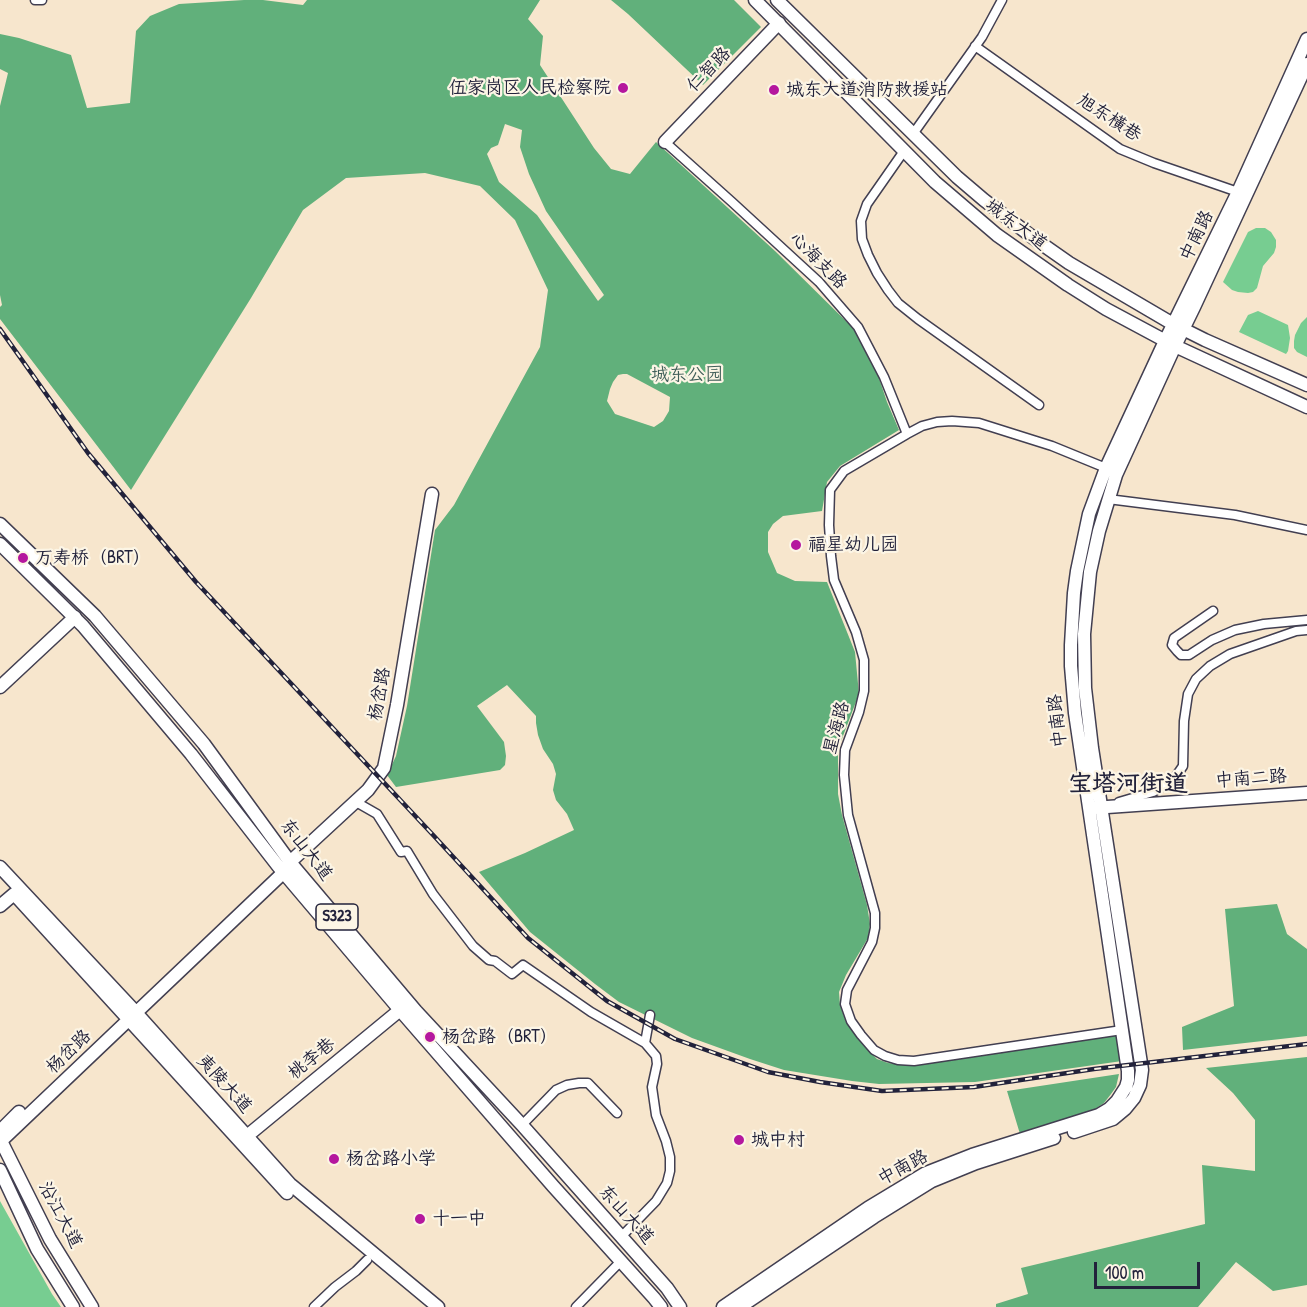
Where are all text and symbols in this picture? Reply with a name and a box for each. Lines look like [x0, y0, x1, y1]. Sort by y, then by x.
street label: 仁智路 [682, 43, 736, 97]
place label: 伍家岗区人民检察院 [449, 77, 611, 99]
place label: 城东大道消防救援站 [786, 79, 948, 101]
marker: 伍家岗区人民检察院 [616, 81, 630, 95]
marker: 城东大道消防救援站 [767, 83, 781, 97]
street label: 旭东横巷 [1073, 89, 1145, 147]
street label: 城东大道 [981, 195, 1051, 255]
street label: 中南路 [1175, 207, 1219, 265]
street label: 心海支路 [785, 228, 851, 294]
park label: 城东公园 [651, 364, 723, 386]
place label: 福星幼儿园 [808, 534, 898, 556]
marker: 福星幼儿园 [789, 538, 803, 552]
place label: 万寿桥（BRT） [35, 547, 151, 569]
marker: 万寿桥（BRT） [16, 551, 30, 565]
street label: 杨岔路 [365, 666, 395, 722]
street label: 中南路 [1044, 693, 1072, 749]
street label: 星海路 [820, 699, 854, 757]
street label: 中南二路 [1214, 766, 1288, 792]
district label: 宝塔河街道 [1068, 771, 1188, 799]
street label: 东山大道 [275, 815, 337, 885]
road number: S323 [316, 904, 358, 930]
street label: 杨岔路 [42, 1025, 96, 1079]
place label: 杨岔路（BRT） [442, 1026, 558, 1048]
marker: 杨岔路（BRT） [423, 1030, 437, 1044]
street label: 桃李巷 [284, 1034, 340, 1084]
street label: 夷陵大道 [192, 1050, 256, 1118]
place label: 城中村 [751, 1129, 805, 1151]
marker: 城中村 [732, 1133, 746, 1147]
street label: 中南路 [874, 1146, 932, 1190]
place label: 杨岔路小学 [346, 1148, 436, 1170]
marker: 杨岔路小学 [327, 1152, 341, 1166]
street label: 沿江大道 [34, 1178, 86, 1252]
street label: 东山大道 [594, 1181, 658, 1249]
place label: 十一中 [432, 1208, 486, 1230]
marker: 十一中 [413, 1212, 427, 1226]
scale bar [1097, 1250, 1204, 1288]
text: 100 m [1105, 1260, 1144, 1285]

